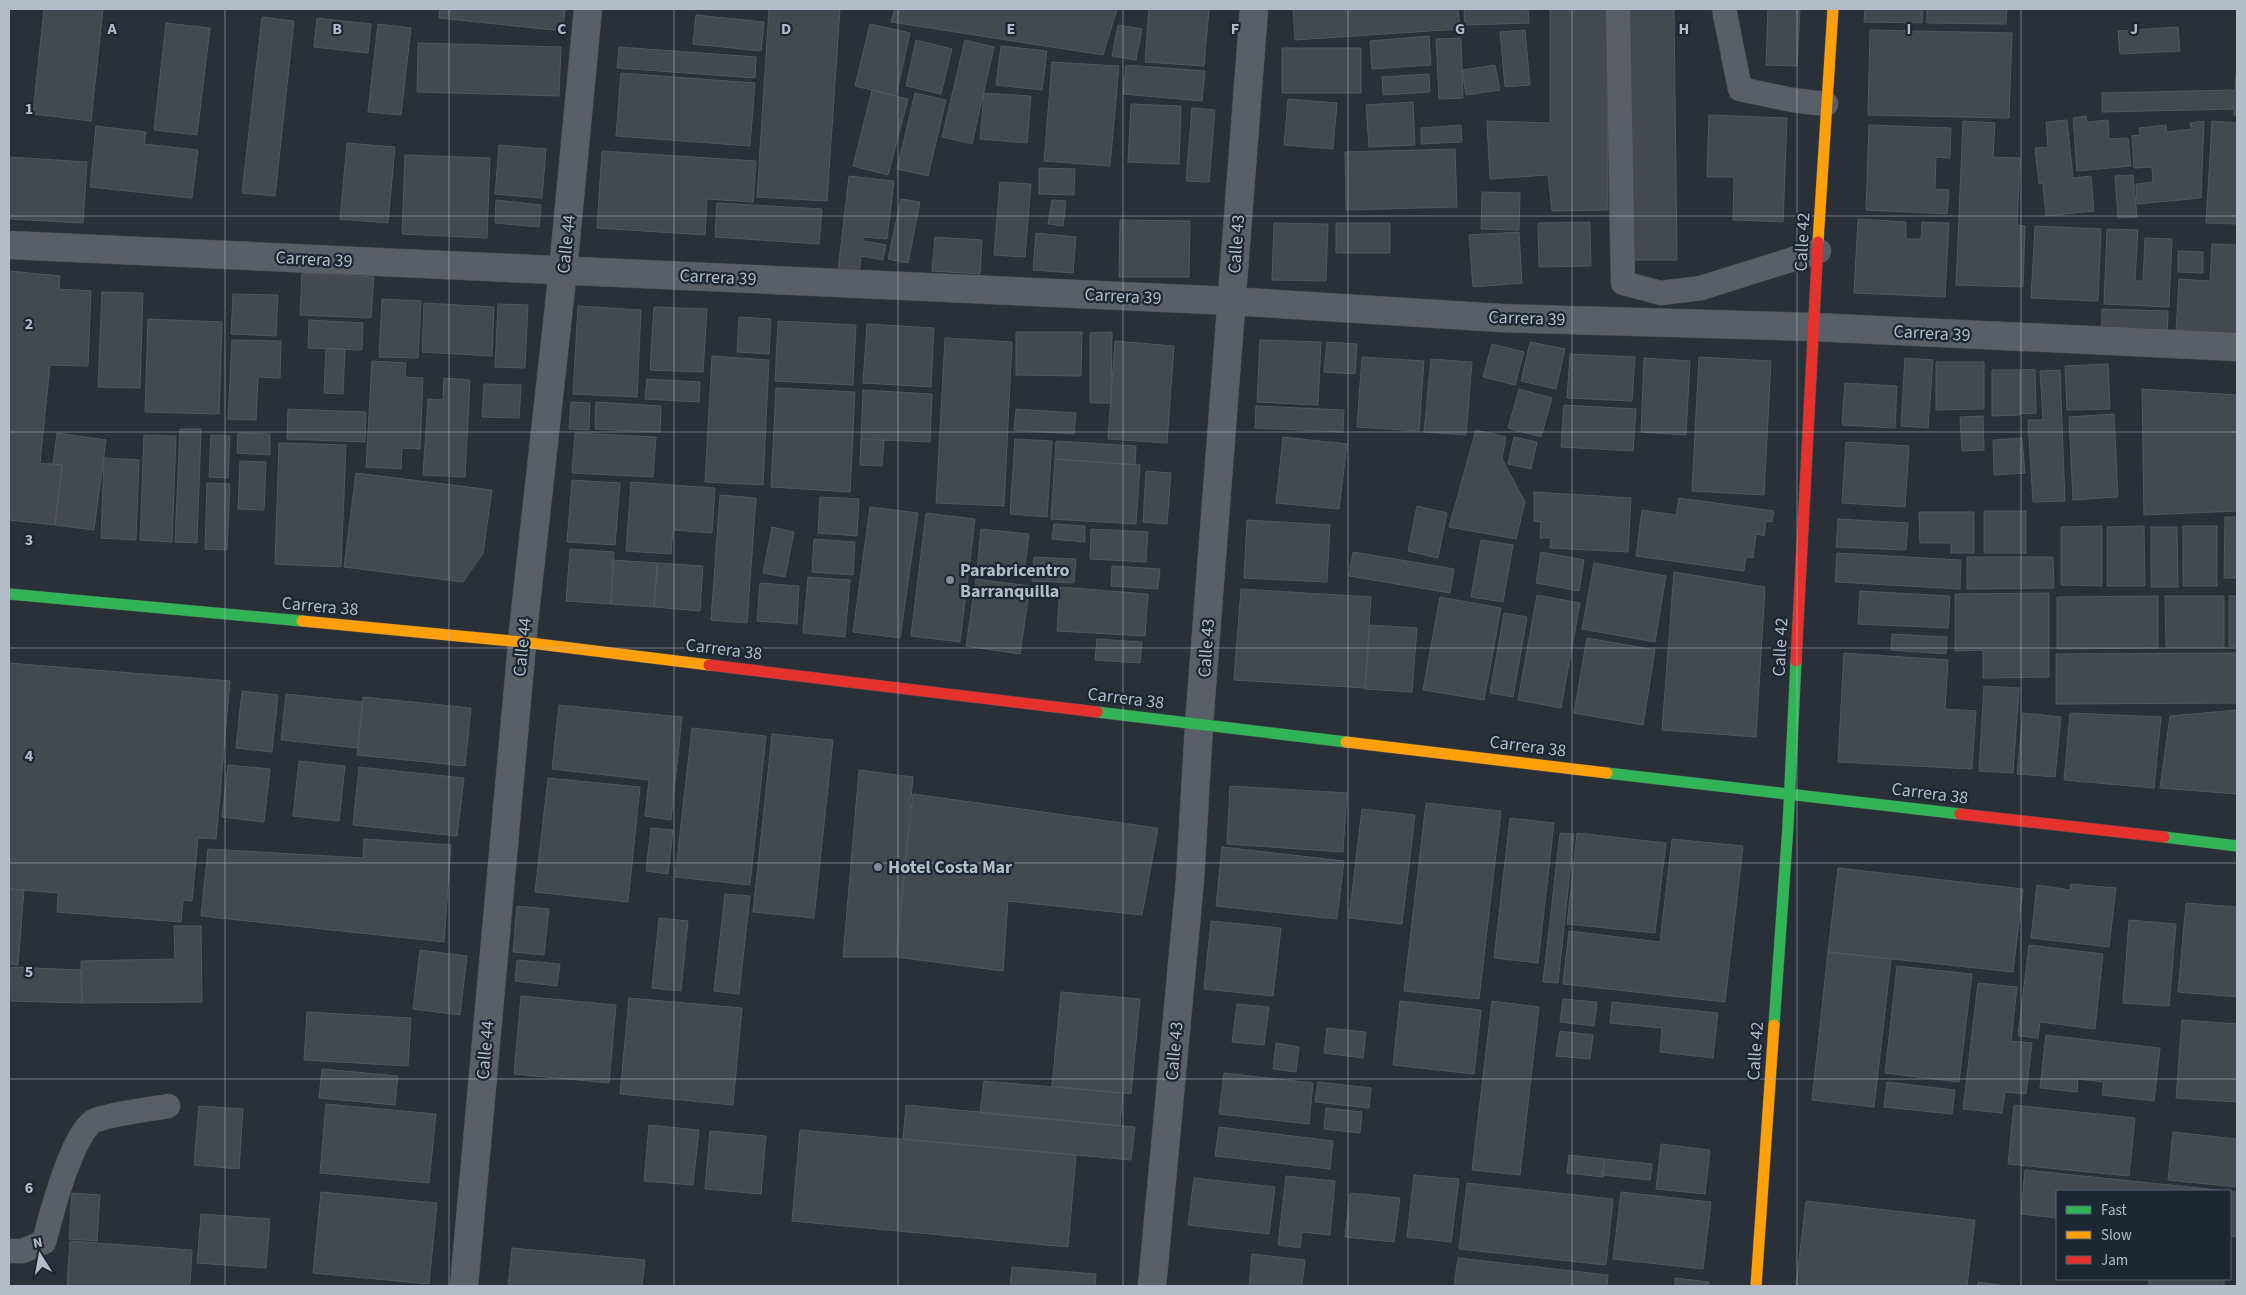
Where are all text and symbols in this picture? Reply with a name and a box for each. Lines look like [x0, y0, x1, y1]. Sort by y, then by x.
text: A [106, 18, 117, 40]
text: B [332, 18, 342, 40]
text: C [557, 18, 567, 40]
text: D [781, 18, 791, 40]
text: E [1007, 18, 1015, 40]
text: F [1231, 18, 1239, 40]
text: G [1455, 18, 1465, 40]
text: H [1679, 18, 1689, 40]
text: I [1907, 18, 1911, 40]
text: J [2130, 18, 2138, 40]
text: 1 [25, 98, 33, 120]
street label: Calle 42 [1788, 212, 1817, 272]
street label: Calle 44 [551, 213, 582, 275]
street label: Calle 43 [1222, 214, 1251, 274]
street label: Carrera 39 [275, 245, 353, 274]
street label: Carrera 39 [679, 263, 757, 292]
street label: Carrera 39 [1084, 282, 1162, 311]
street label: Carrera 39 [1488, 305, 1566, 332]
text: 2 [25, 313, 33, 335]
street label: Carrera 39 [1893, 319, 1971, 348]
text: 3 [25, 529, 33, 551]
place label: Parabricentro Barranquilla [960, 558, 1070, 604]
marker: Parabricentro Barranquilla [944, 574, 956, 586]
street label: Carrera 38 [281, 591, 359, 622]
street label: Calle 44 [507, 616, 538, 678]
street label: Calle 42 [1766, 617, 1795, 677]
street label: Calle 43 [1192, 618, 1221, 678]
street label: Carrera 38 [684, 632, 764, 667]
street label: Carrera 38 [1086, 681, 1166, 716]
street label: Carrera 38 [1488, 729, 1568, 764]
text: 4 [25, 745, 34, 767]
street label: Carrera 38 [1890, 776, 1970, 811]
place label: Hotel Costa Mar [888, 855, 1013, 880]
marker: Hotel Costa Mar [872, 861, 884, 873]
text: 5 [25, 961, 33, 983]
street label: Calle 44 [470, 1020, 501, 1080]
street label: Calle 43 [1159, 1021, 1190, 1081]
street label: Calle 42 [1741, 1021, 1770, 1081]
text: 6 [25, 1177, 33, 1199]
legend [2056, 1190, 2231, 1280]
text: Fast [2101, 1200, 2127, 1221]
text: Slow [2101, 1225, 2132, 1246]
north arrow [15, 1230, 65, 1280]
text: N [31, 1233, 44, 1254]
text: Jam [2101, 1250, 2128, 1271]

